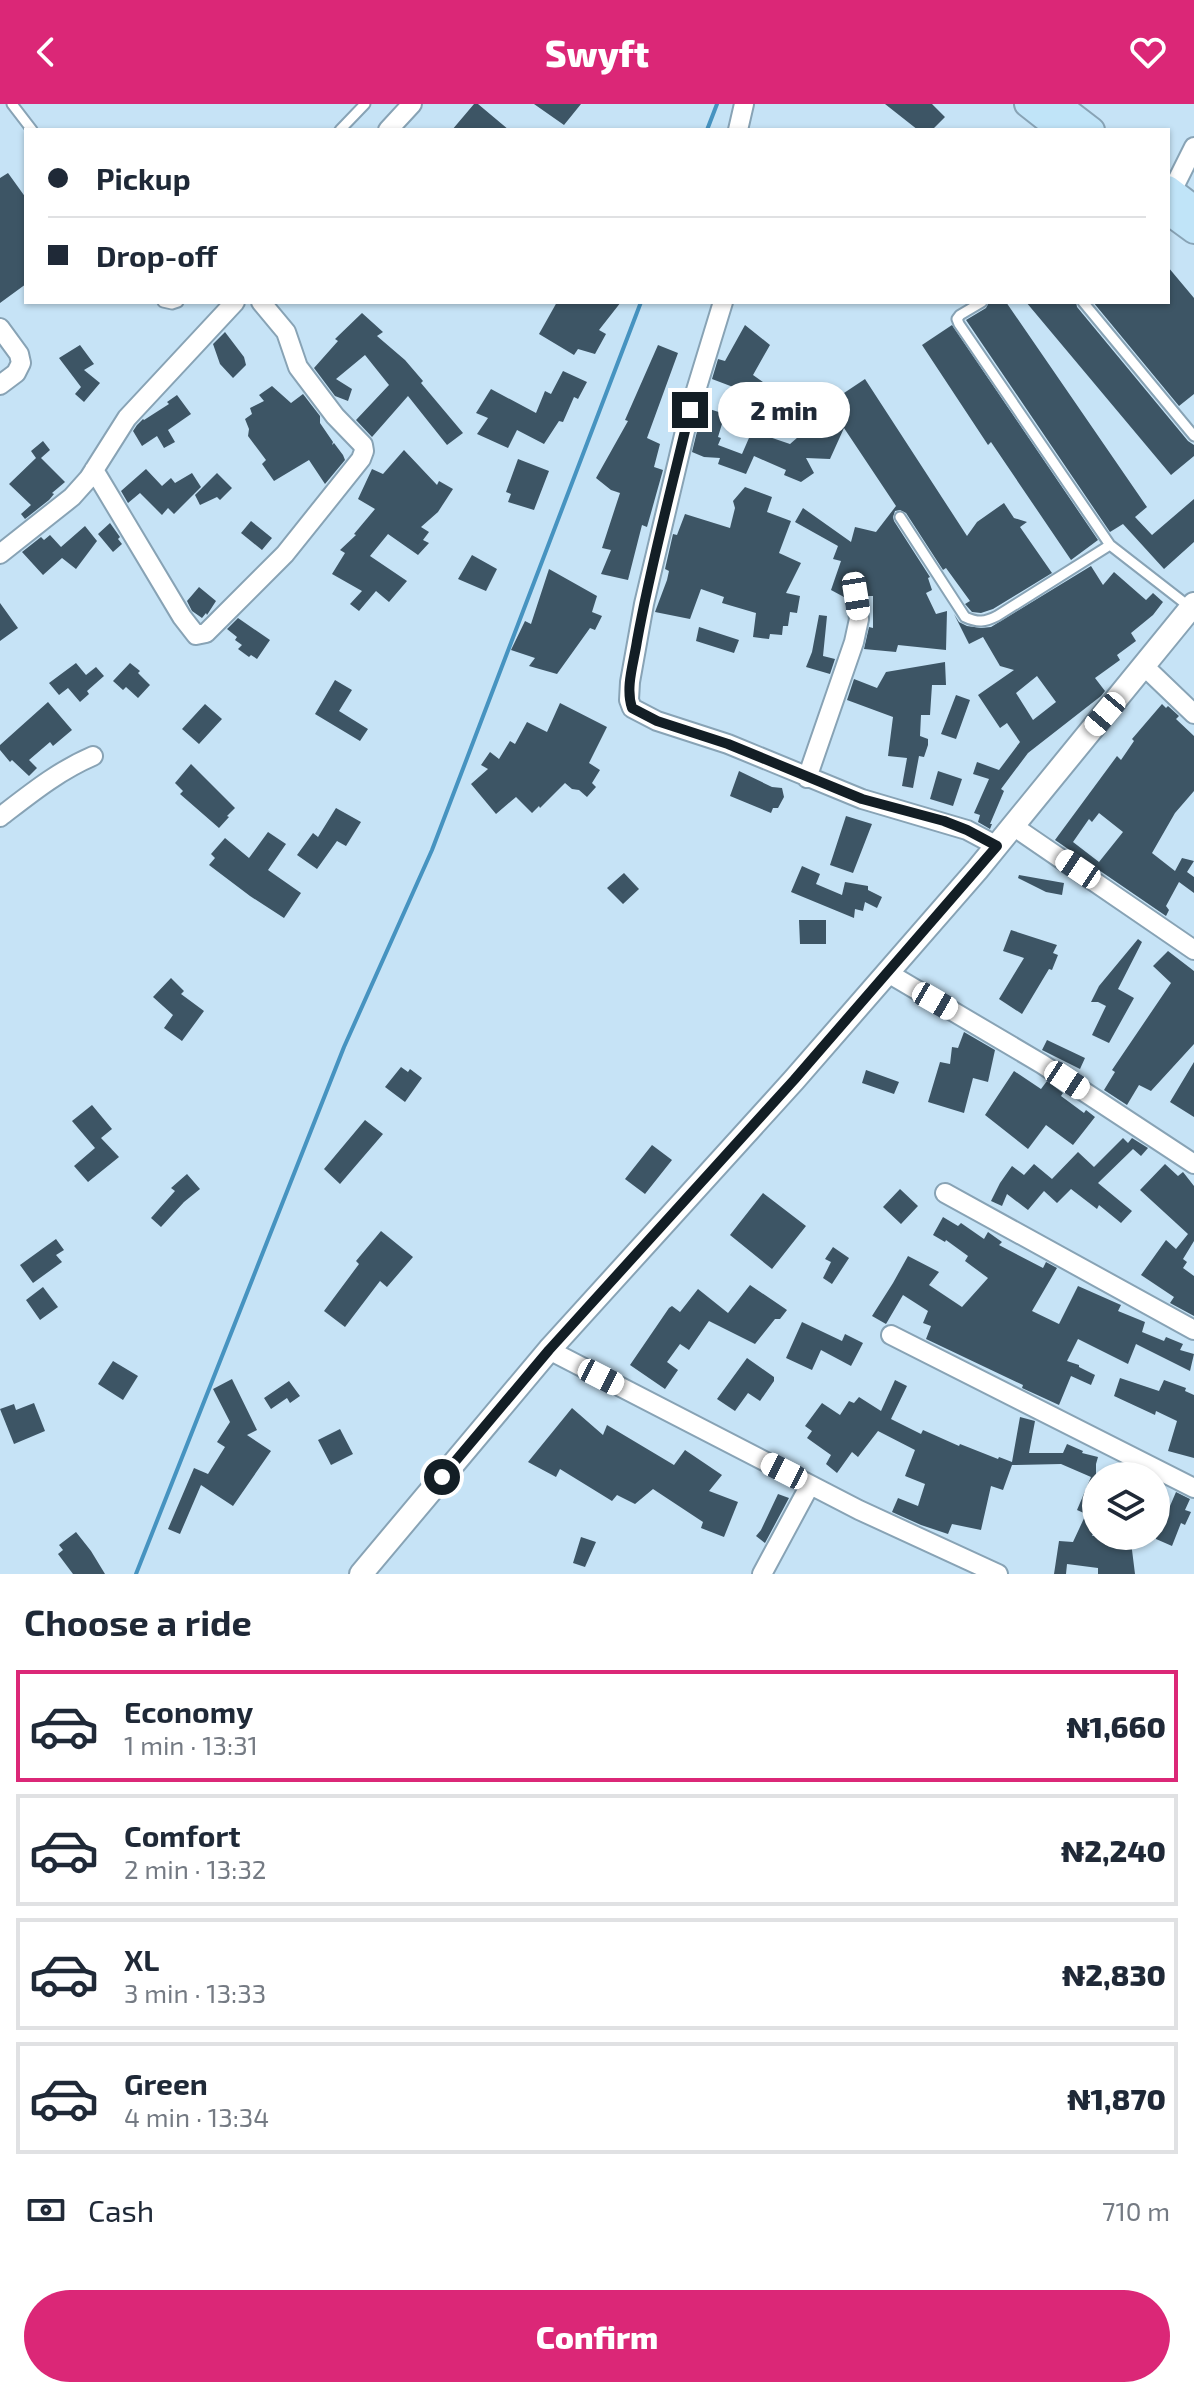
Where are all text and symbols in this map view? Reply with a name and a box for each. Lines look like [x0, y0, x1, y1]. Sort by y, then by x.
icon: back [24, 30, 68, 74]
icon: heart [1126, 30, 1170, 74]
text: Swyft [545, 31, 649, 74]
text: Pickup [96, 160, 191, 196]
text: Drop-off [96, 237, 218, 273]
callout: 2 min [718, 382, 850, 438]
route end [672, 392, 708, 428]
text: 2 min [750, 394, 818, 425]
car [840, 570, 872, 622]
car [1080, 688, 1130, 740]
car [1051, 846, 1105, 892]
car [908, 979, 962, 1023]
car [1040, 1057, 1094, 1103]
car [574, 1355, 628, 1399]
car [757, 1449, 811, 1493]
route start [424, 1459, 460, 1495]
map controls [1082, 1462, 1170, 1550]
button: layers [1082, 1462, 1170, 1550]
text: Choose a ride [24, 1600, 252, 1643]
icon: car [28, 1690, 100, 1762]
text: Economy [124, 1693, 253, 1729]
text: ₦1,660 [1066, 1708, 1166, 1744]
text: 1 min · 13:31 [124, 1729, 258, 1760]
icon: car [28, 1814, 100, 1886]
text: Comfort [124, 1817, 241, 1853]
text: ₦2,240 [1061, 1832, 1166, 1868]
text: 2 min · 13:32 [124, 1853, 266, 1884]
icon: car [28, 1938, 100, 2010]
text: XL [124, 1941, 159, 1977]
text: ₦2,830 [1062, 1956, 1166, 1992]
text: 3 min · 13:33 [124, 1977, 266, 2008]
icon: car [28, 2062, 100, 2134]
text: Green [124, 2065, 208, 2101]
text: ₦1,870 [1067, 2080, 1166, 2116]
text: 4 min · 13:34 [124, 2101, 269, 2132]
icon: cash [24, 2188, 68, 2232]
text: Cash [88, 2192, 154, 2228]
text: 710 m [1102, 2195, 1170, 2226]
button: Confirm [24, 2290, 1170, 2382]

